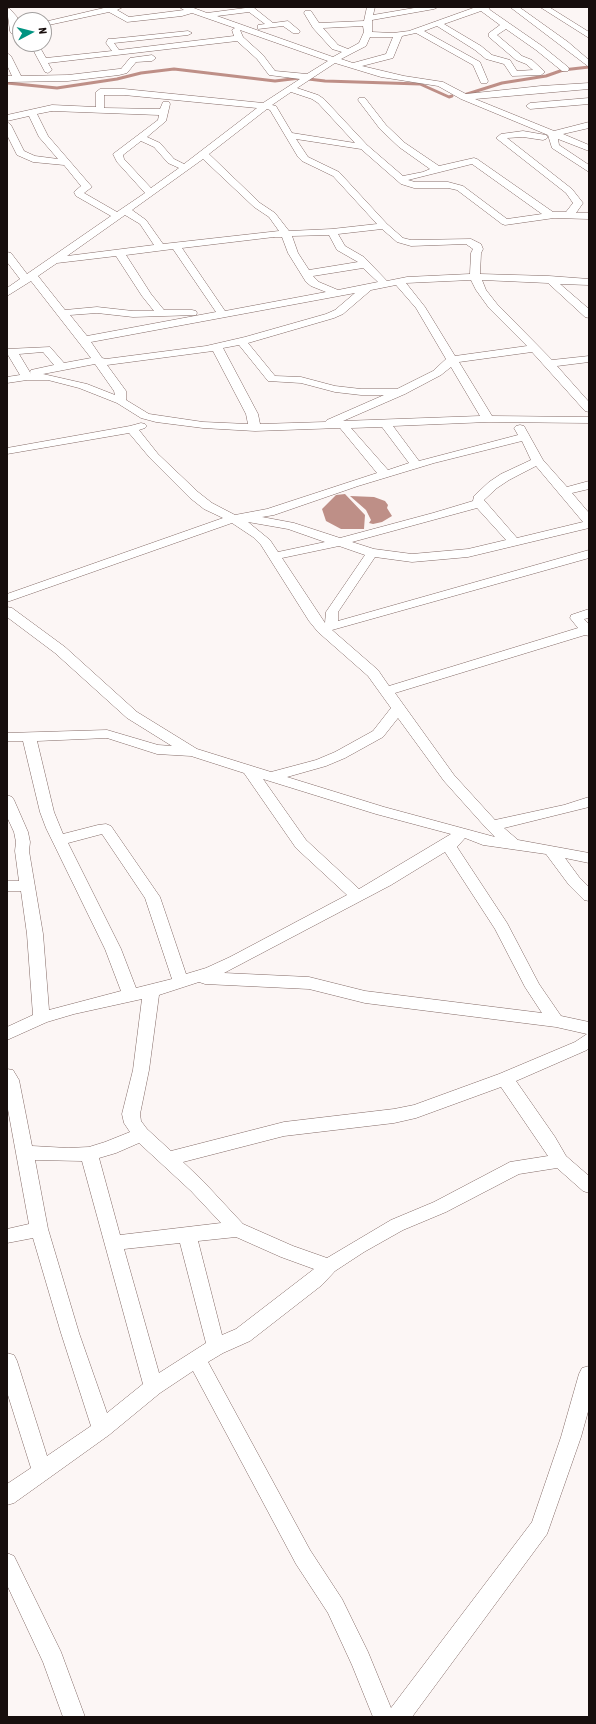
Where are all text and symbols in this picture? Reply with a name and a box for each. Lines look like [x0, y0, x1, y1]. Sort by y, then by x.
north arrow [12, 12, 52, 52]
text: N [37, 27, 49, 35]

